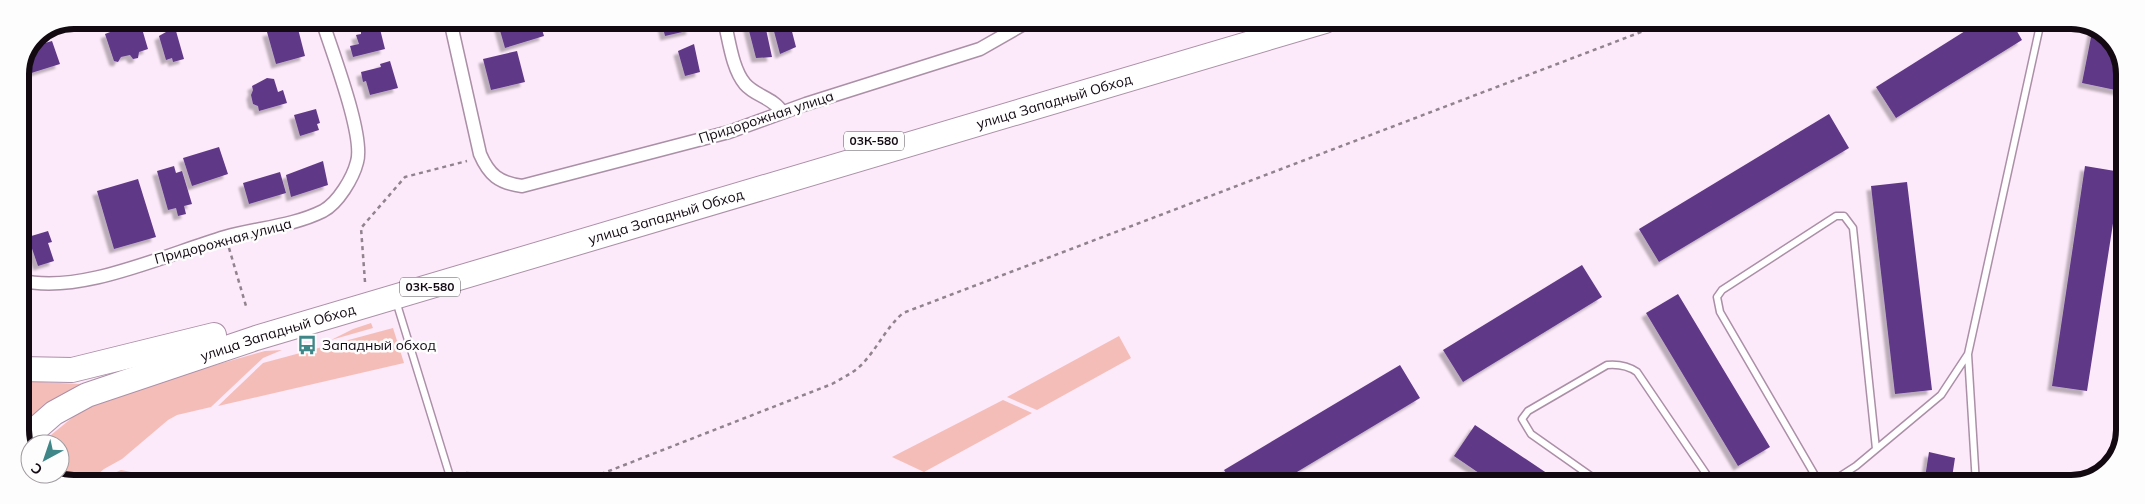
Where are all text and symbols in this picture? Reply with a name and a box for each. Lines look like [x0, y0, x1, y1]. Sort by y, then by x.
street label: улица Западный Обход [974, 70, 1135, 133]
street label: Придорожная улица [696, 87, 836, 147]
road number: 03К-580 [844, 132, 904, 150]
street label: улица Западный Обход [586, 185, 746, 248]
street label: Придорожная улица [152, 214, 294, 268]
road number: 03К-580 [400, 278, 460, 296]
street label: улица Западный Обход [198, 300, 358, 365]
bus stop icon: Западный обход [296, 334, 318, 356]
place label: Западный обход [322, 336, 437, 354]
north arrow [20, 434, 70, 484]
text: С [27, 459, 46, 479]

